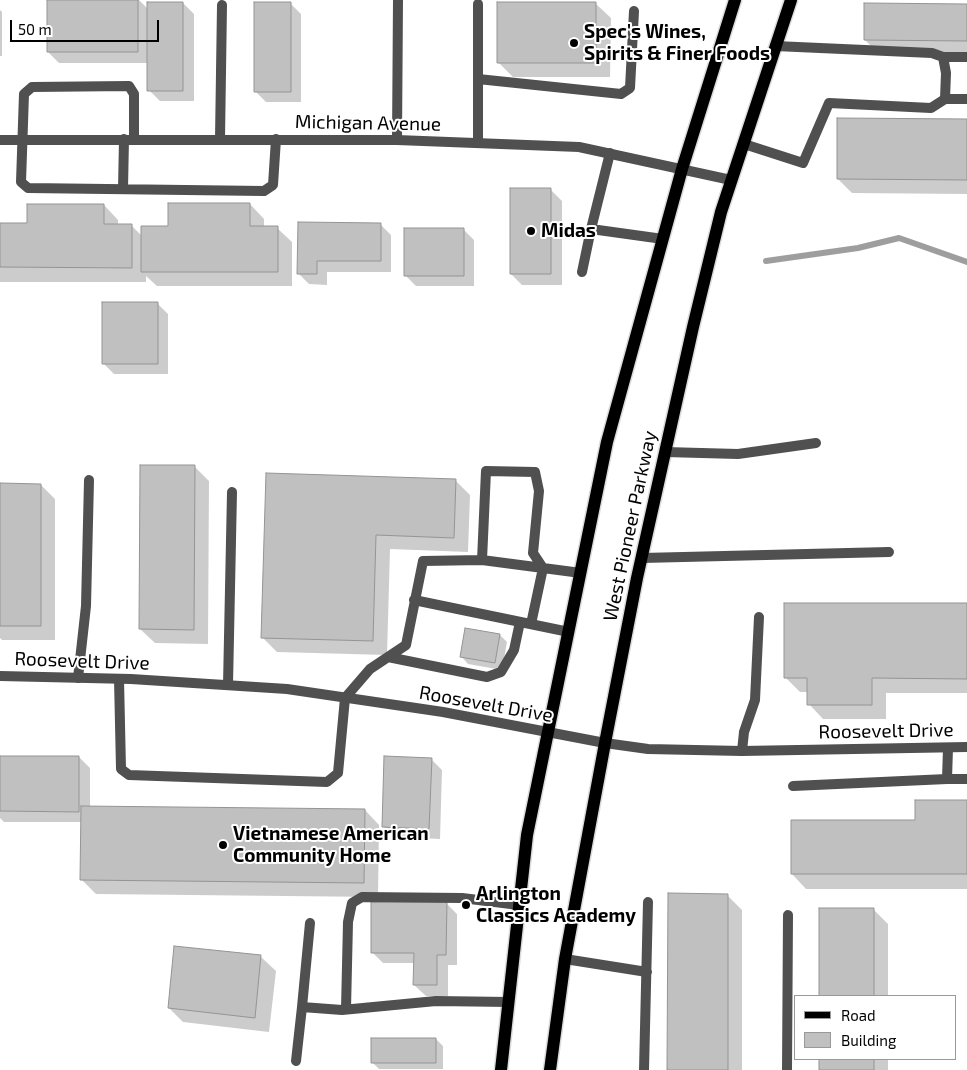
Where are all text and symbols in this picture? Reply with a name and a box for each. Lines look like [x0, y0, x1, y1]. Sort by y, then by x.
scale bar [12, 10, 161, 42]
text: 50 m [18, 20, 52, 38]
place label: Spec's Wines, Spirits & Finer Foods [584, 21, 770, 65]
marker: Spec's Wines, Spirits & Finer Foods [568, 37, 580, 49]
street label: Michigan Avenue [295, 110, 441, 136]
place label: Midas [541, 220, 596, 242]
marker: Midas [525, 225, 537, 237]
street label: West Pioneer Parkway [599, 429, 661, 623]
street label: Roosevelt Drive [14, 647, 150, 675]
street label: Roosevelt Drive [417, 681, 555, 727]
street label: Roosevelt Drive [818, 718, 954, 744]
place label: Vietnamese American Community Home [233, 823, 429, 867]
marker: Vietnamese American Community Home [217, 839, 229, 851]
place label: Arlington Classics Academy [476, 883, 636, 927]
marker: Arlington Classics Academy [460, 899, 472, 911]
legend [794, 995, 957, 1060]
text: Road [841, 1006, 876, 1024]
text: Building [841, 1031, 896, 1049]

